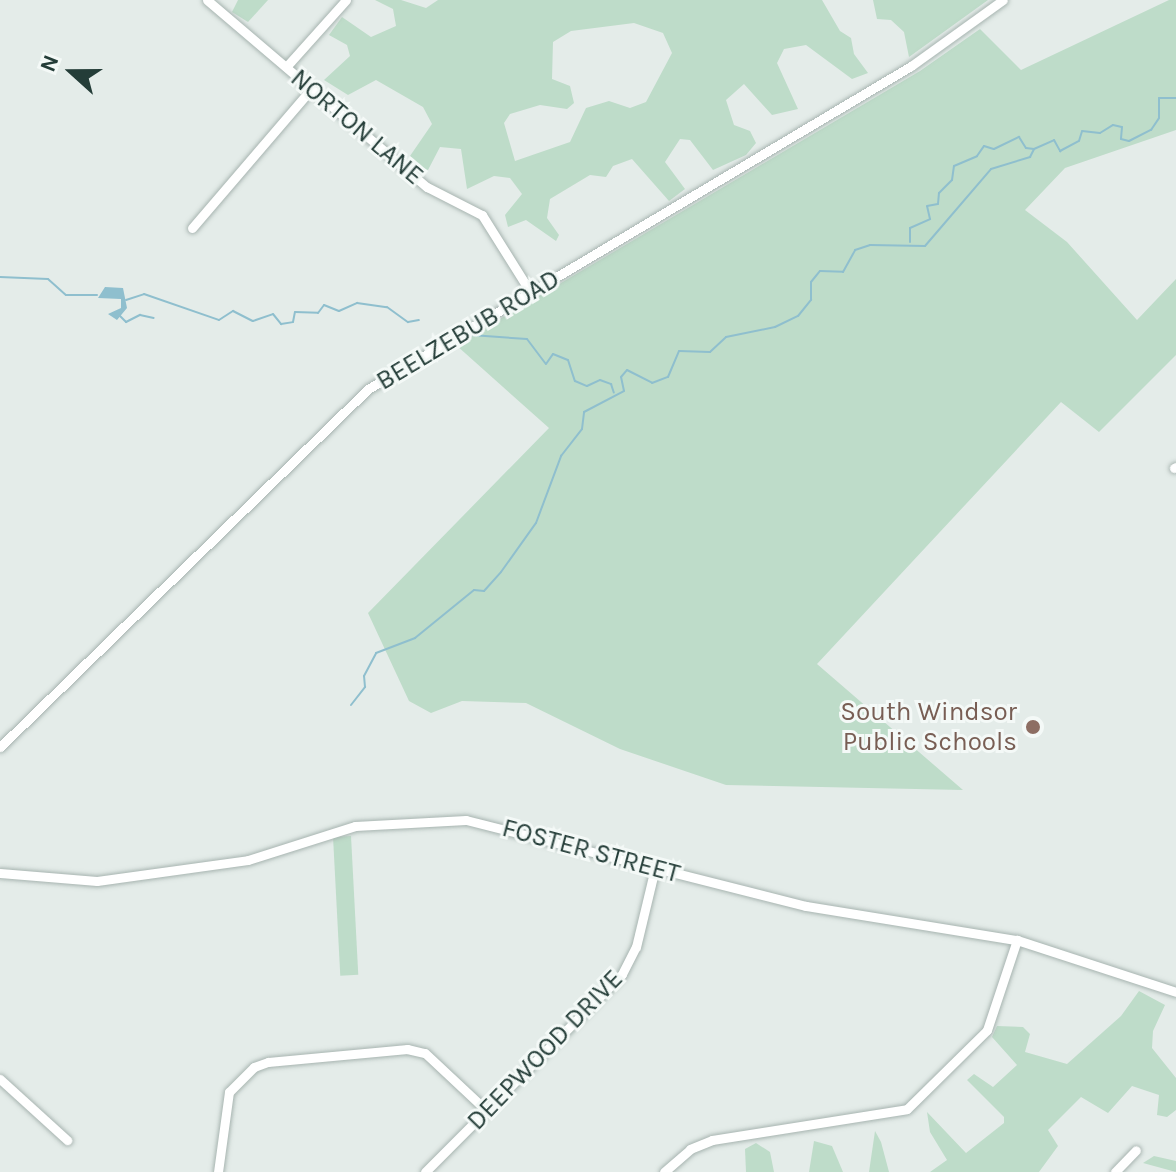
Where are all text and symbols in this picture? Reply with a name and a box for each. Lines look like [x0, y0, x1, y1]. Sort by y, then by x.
north arrow [32, 32, 112, 112]
text: N [35, 51, 65, 75]
street label: NORTON LANE [284, 62, 430, 192]
street label: BEELZEBUB ROAD [371, 263, 565, 397]
place label: South Windsor Public Schools [840, 696, 1017, 758]
marker: South Windsor Public Schools [1024, 718, 1042, 736]
street label: FOSTER STREET [499, 812, 683, 890]
street label: DEEPWOOD DRIVE [461, 963, 629, 1137]

